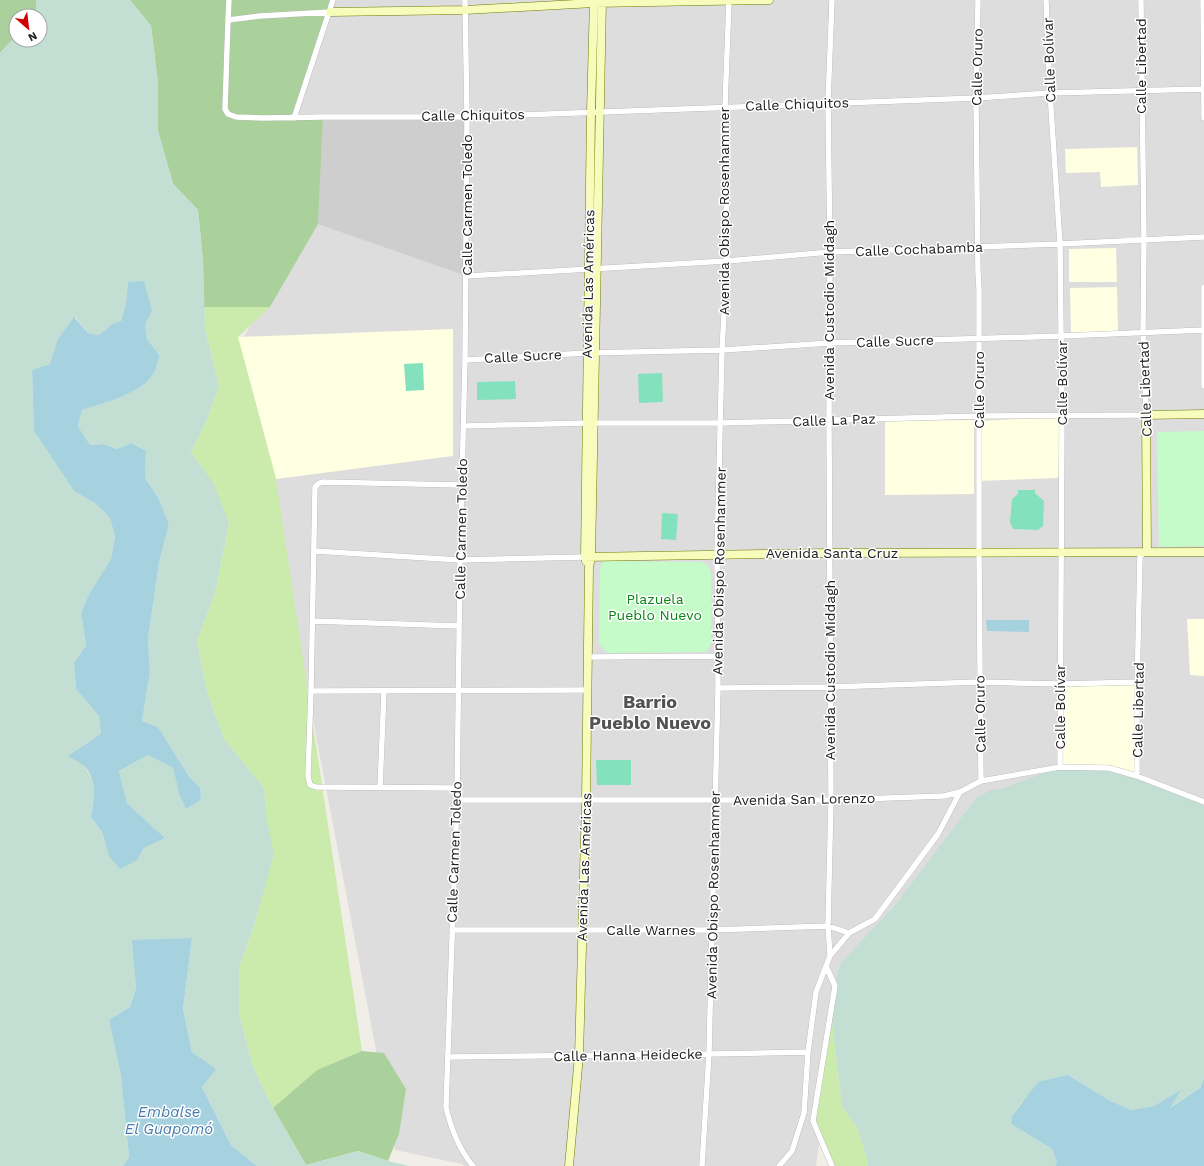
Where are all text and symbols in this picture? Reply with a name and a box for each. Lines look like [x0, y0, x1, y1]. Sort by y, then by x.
north arrow [8, 8, 48, 48]
street label: Calle Bolívar [1040, 17, 1058, 103]
street label: Calle Libertad [1133, 18, 1149, 114]
street label: Calle Oruro [968, 28, 986, 106]
text: N [26, 29, 39, 44]
street label: Calle Chiquitos [745, 94, 849, 114]
street label: Calle Chiquitos [421, 106, 525, 124]
street label: Avenida Obispo Rosenhammer [716, 106, 732, 315]
street label: Calle Carmen Toledo [459, 134, 475, 276]
street label: Avenida Las Américas [579, 209, 597, 359]
street label: Avenida Custodio Middagh [821, 220, 837, 400]
street label: Calle Cochabamba [855, 239, 983, 259]
street label: Calle Sucre [856, 332, 934, 350]
street label: Calle Bolívar [1054, 340, 1070, 426]
street label: Calle Libertad [1135, 341, 1155, 437]
street label: Calle Sucre [484, 346, 562, 366]
street label: Calle Oruro [971, 351, 987, 429]
street label: Calle La Paz [792, 411, 876, 429]
street label: Calle Carmen Toledo [452, 458, 470, 600]
street label: Avenida Obispo Rosenhammer [709, 466, 729, 675]
street label: Avenida Santa Cruz [766, 545, 898, 561]
street label: Avenida Custodio Middagh [822, 580, 838, 760]
park label: Plazuela Pueblo Nuevo [608, 591, 702, 623]
street label: Calle Libertad [1129, 662, 1147, 758]
street label: Calle Bolívar [1052, 664, 1068, 750]
street label: Calle Oruro [971, 675, 989, 753]
district label: Barrio Pueblo Nuevo [589, 691, 711, 733]
street label: Calle Carmen Toledo [444, 781, 464, 923]
street label: Avenida Obispo Rosenhammer [703, 790, 723, 999]
street label: Avenida San Lorenzo [733, 790, 875, 808]
street label: Avenida Las Américas [573, 792, 595, 942]
street label: Calle Warnes [606, 922, 696, 938]
street label: Calle Hanna Heidecke [553, 1046, 703, 1064]
water label: Embalse El Guapomó [125, 1103, 213, 1138]

